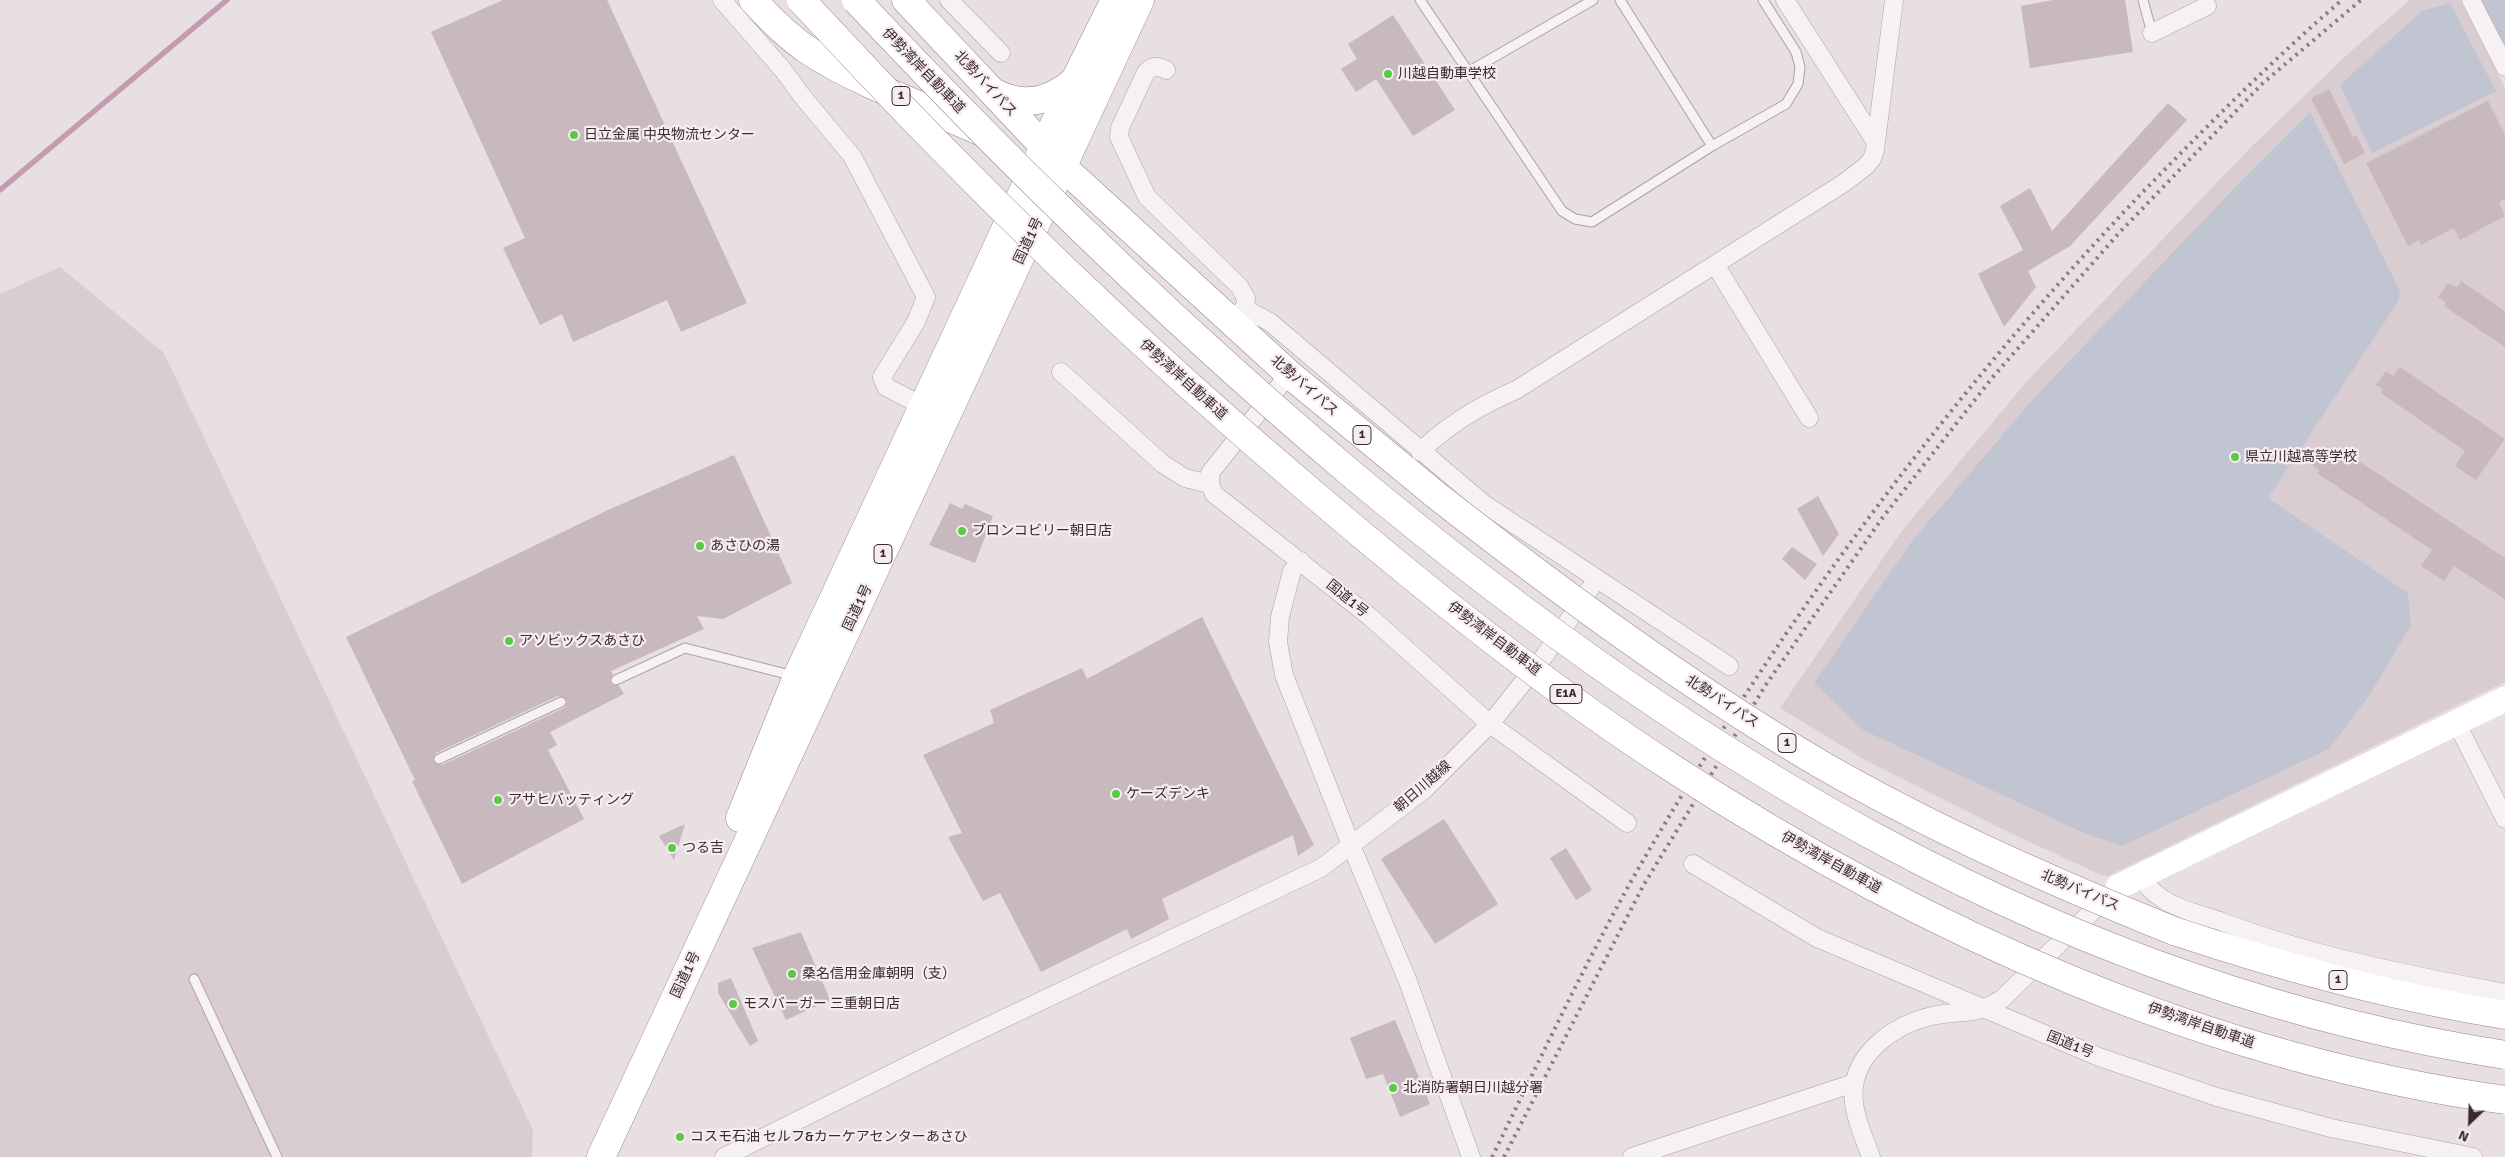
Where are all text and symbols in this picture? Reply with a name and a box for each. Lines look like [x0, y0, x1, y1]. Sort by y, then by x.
street label: 伊勢湾岸自動車道 [878, 25, 968, 117]
street label: 北勢バイパス [950, 48, 1020, 120]
place label: 川越自動車学校 [1398, 66, 1496, 82]
marker: 川越自動車学校 [1382, 68, 1394, 80]
road number: 1 [892, 86, 910, 105]
place label: 日立金属 中央物流センター [584, 127, 755, 143]
marker: 日立金属 中央物流センター [568, 129, 580, 141]
street label: 国道1号 [1011, 215, 1047, 267]
street label: 伊勢湾岸自動車道 [1136, 336, 1230, 424]
street label: 北勢バイパス [1267, 352, 1341, 420]
road number: 1 [1353, 426, 1371, 444]
place label: 県立川越高等学校 [2245, 449, 2357, 465]
marker: 県立川越高等学校 [2229, 451, 2241, 463]
place label: ブロンコビリー朝日店 [972, 523, 1112, 539]
marker: ブロンコビリー朝日店 [956, 525, 968, 537]
place label: あさひの湯 [710, 538, 780, 554]
marker: あさひの湯 [694, 540, 706, 552]
road number: 1 [874, 544, 892, 564]
street label: 国道1号 [1322, 577, 1372, 621]
street label: 国道1号 [840, 582, 876, 634]
street label: 伊勢湾岸自動車道 [1444, 599, 1544, 679]
place label: アソビックスあさひ [519, 633, 645, 649]
marker: アソビックスあさひ [503, 635, 515, 647]
street label: 北勢バイパス [1682, 672, 1762, 732]
road number: E1A [1550, 684, 1582, 704]
road number: 1 [1778, 734, 1796, 752]
street label: 朝日川越線 [1391, 758, 1455, 816]
place label: ケーズデンキ [1126, 786, 1210, 802]
marker: ケーズデンキ [1110, 788, 1122, 800]
place label: アサヒバッティング [508, 792, 634, 808]
marker: アサヒバッティング [492, 794, 504, 806]
street label: 伊勢湾岸自動車道 [1778, 829, 1884, 897]
place label: つる吉 [682, 840, 724, 856]
marker: つる吉 [666, 842, 678, 854]
street label: 北勢バイパス [2038, 867, 2122, 915]
street label: 国道1号 [668, 949, 704, 1001]
place label: 桑名信用金庫朝明（支） [802, 966, 956, 982]
marker: 桑名信用金庫朝明（支） [786, 968, 798, 980]
road number: 1 [2329, 970, 2347, 990]
place label: モスバーガー 三重朝日店 [743, 996, 900, 1012]
marker: モスバーガー 三重朝日店 [727, 998, 739, 1010]
street label: 伊勢湾岸自動車道 [2145, 1000, 2257, 1052]
street label: 国道1号 [2044, 1028, 2096, 1062]
place label: 北消防署朝日川越分署 [1403, 1080, 1543, 1096]
marker: 北消防署朝日川越分署 [1387, 1082, 1399, 1094]
north arrow [2445, 1097, 2495, 1147]
text: N [2456, 1126, 2472, 1146]
place label: コスモ石油 セルフ&カーケアセンターあさひ [690, 1129, 968, 1145]
marker: コスモ石油 セルフ&カーケアセンターあさひ [674, 1131, 686, 1143]

